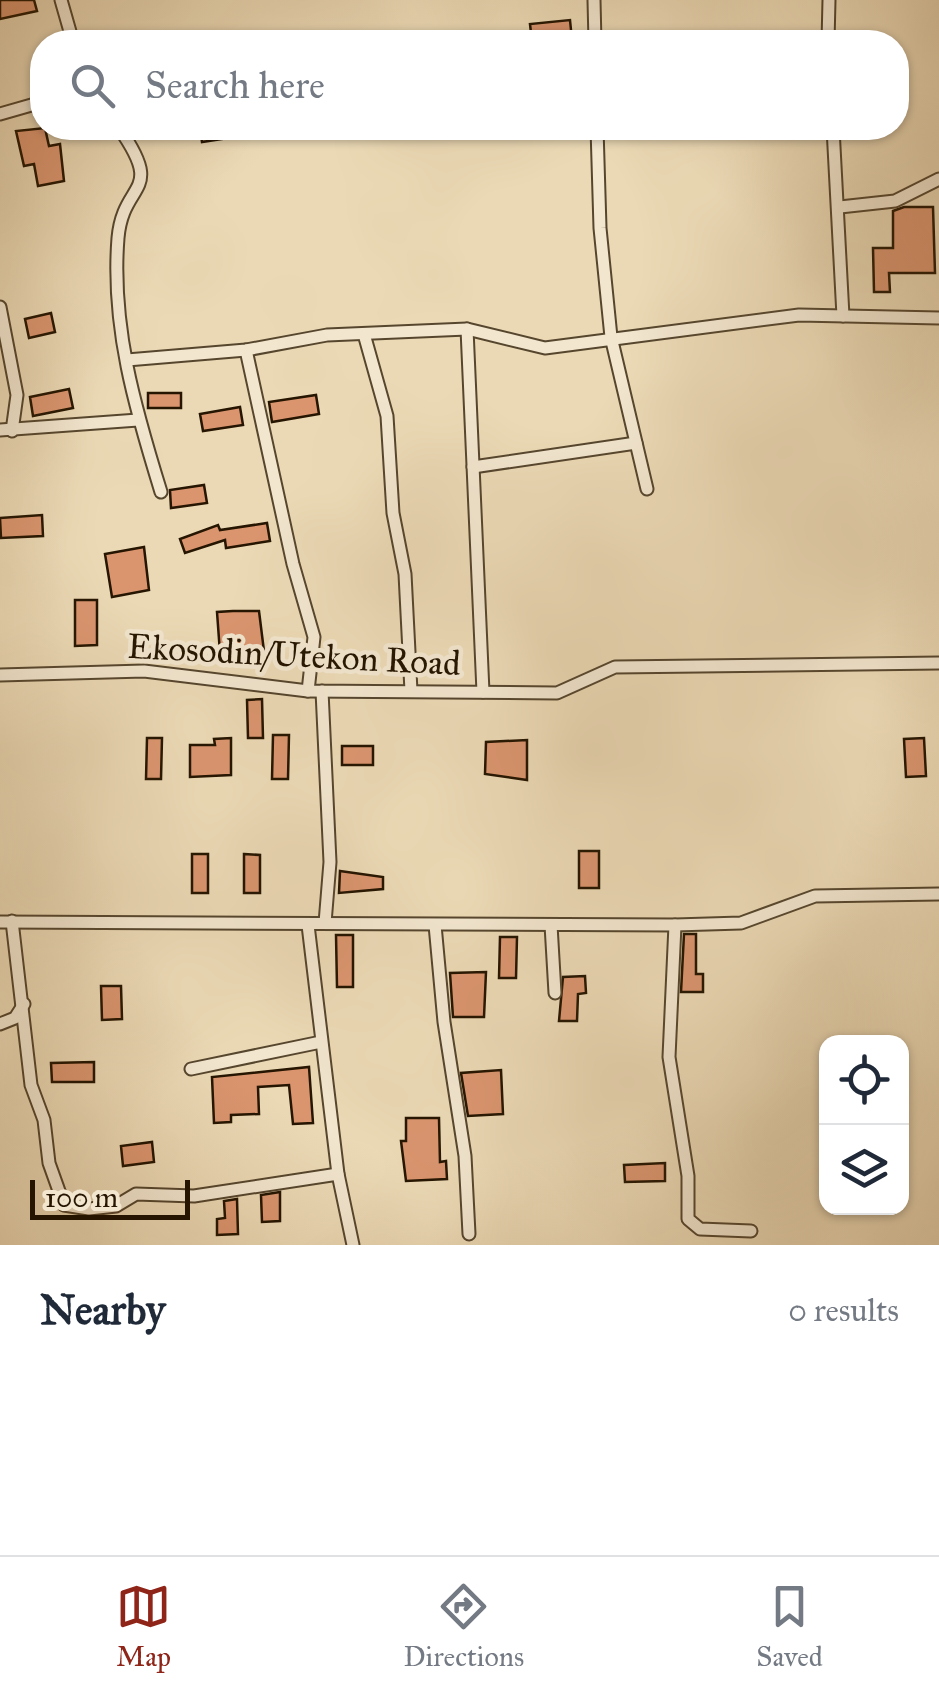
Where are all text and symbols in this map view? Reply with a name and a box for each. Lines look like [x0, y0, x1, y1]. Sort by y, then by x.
search box [30, 30, 909, 140]
icon: search [65, 58, 120, 113]
text: Search here [145, 62, 325, 108]
street label: Ekosodin/Utekon Road [126, 625, 462, 685]
map controls [819, 1035, 909, 1215]
button: locate [819, 1035, 909, 1125]
button: layers [819, 1125, 909, 1215]
scale bar [30, 1175, 190, 1220]
text: 100 m [45, 1180, 118, 1215]
text: Nearby [40, 1284, 165, 1336]
text: 0 results [788, 1291, 899, 1330]
tab: Map [116, 1579, 171, 1674]
tab: Directions [403, 1579, 524, 1674]
tab: Saved [756, 1579, 823, 1674]

